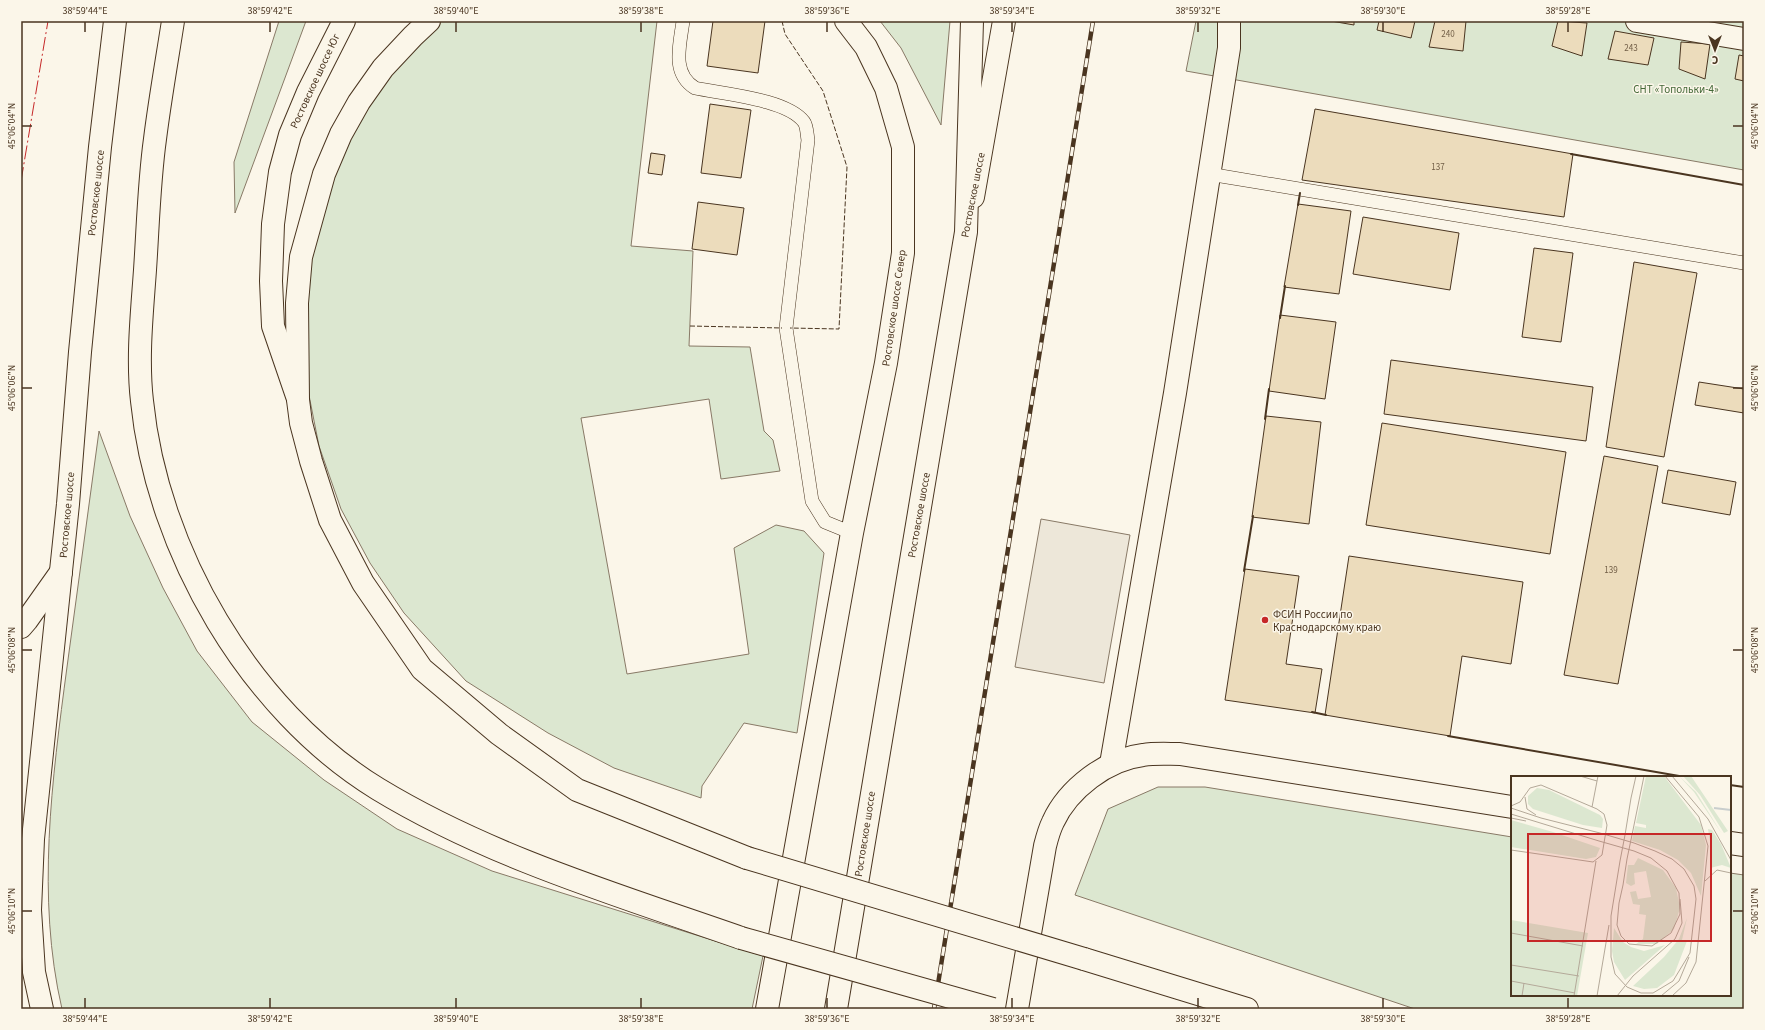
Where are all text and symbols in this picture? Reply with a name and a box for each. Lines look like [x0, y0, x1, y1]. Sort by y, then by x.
text: 38°59'44"E [62, 4, 108, 18]
text: 38°59'42"E [247, 4, 293, 18]
text: 38°59'40"E [433, 4, 479, 18]
text: 38°59'38"E [618, 4, 664, 18]
text: 38°59'36"E [804, 4, 850, 18]
text: 38°59'34"E [989, 4, 1035, 18]
text: 38°59'32"E [1175, 4, 1221, 18]
text: 38°59'30"E [1360, 4, 1406, 18]
text: 38°59'28"E [1545, 4, 1591, 18]
house number: 240 [1441, 28, 1455, 41]
north arrow [1695, 30, 1735, 70]
street label: Ростовское шоссе Юг [286, 31, 344, 131]
house number: 243 [1624, 42, 1638, 55]
text: С [1711, 52, 1718, 67]
park label: СНТ «Топольки-4» [1633, 82, 1719, 97]
text: 45°06'04"N [5, 103, 19, 149]
text: 45°06'04"N [1748, 103, 1762, 149]
street label: Ростовское шоссе [84, 149, 108, 237]
street label: Ростовское шоссе [957, 151, 989, 239]
house number: 137 [1431, 161, 1445, 174]
street label: Ростовское шоссе Север [878, 249, 910, 367]
text: 45°06'06"N [5, 365, 19, 411]
text: 45°06'06"N [1748, 365, 1762, 411]
street label: Ростовское шоссе [56, 471, 78, 559]
street label: Ростовское шоссе [904, 471, 934, 559]
house number: 139 [1604, 564, 1618, 577]
place label: ФСИН России по Краснодарскому краю [1273, 607, 1381, 635]
marker: ФСИН России по Краснодарскому краю [1260, 615, 1270, 625]
text: 45°06'08"N [5, 627, 19, 673]
text: 45°06'08"N [1748, 627, 1762, 673]
inset map [1511, 776, 1731, 996]
street label: Ростовское шоссе [851, 790, 879, 878]
text: 45°06'10"N [5, 888, 19, 934]
text: 45°06'10"N [1748, 888, 1762, 934]
text: 38°59'44"E [62, 1012, 108, 1026]
text: 38°59'42"E [247, 1012, 293, 1026]
text: 38°59'40"E [433, 1012, 479, 1026]
text: 38°59'38"E [618, 1012, 664, 1026]
text: 38°59'36"E [804, 1012, 850, 1026]
text: 38°59'34"E [989, 1012, 1035, 1026]
text: 38°59'32"E [1175, 1012, 1221, 1026]
text: 38°59'30"E [1360, 1012, 1406, 1026]
text: 38°59'28"E [1545, 1012, 1591, 1026]

